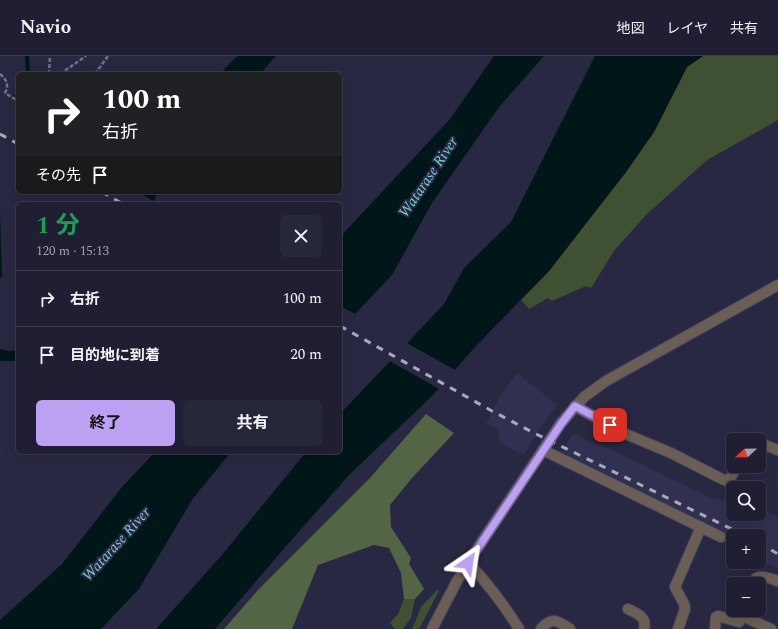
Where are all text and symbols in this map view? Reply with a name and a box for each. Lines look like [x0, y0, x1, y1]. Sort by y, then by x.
text: Navio [20, 13, 71, 42]
text: 地図 [616, 18, 644, 39]
text: レイヤ [666, 18, 708, 39]
text: 共有 [730, 18, 758, 39]
text: 100 m [102, 78, 181, 121]
icon: right [36, 88, 88, 140]
text: 右折 [102, 119, 138, 146]
water label: Watarase River [393, 132, 464, 222]
text: その先 [36, 164, 81, 187]
icon: arrive [89, 164, 111, 186]
text: 1 分 [36, 208, 79, 244]
button: close [280, 215, 322, 257]
text: 120 m · 15:13 [36, 241, 109, 261]
text: 100 m [283, 287, 322, 310]
icon: right [36, 288, 58, 310]
text: 右折 [70, 288, 100, 311]
text: 20 m [290, 343, 322, 366]
icon: arrive [36, 344, 58, 366]
text: 目的地に到着 [70, 344, 160, 367]
button: 終了 [36, 400, 175, 446]
button: 共有 [183, 400, 322, 446]
pin [593, 408, 627, 442]
icon: arrive [599, 414, 621, 436]
north arrow [726, 433, 766, 473]
map controls [726, 433, 766, 617]
button: search [726, 481, 766, 521]
water label: Watarase River [77, 501, 157, 587]
button: + [726, 529, 766, 569]
position arrow [447, 542, 489, 584]
button: − [726, 577, 766, 617]

